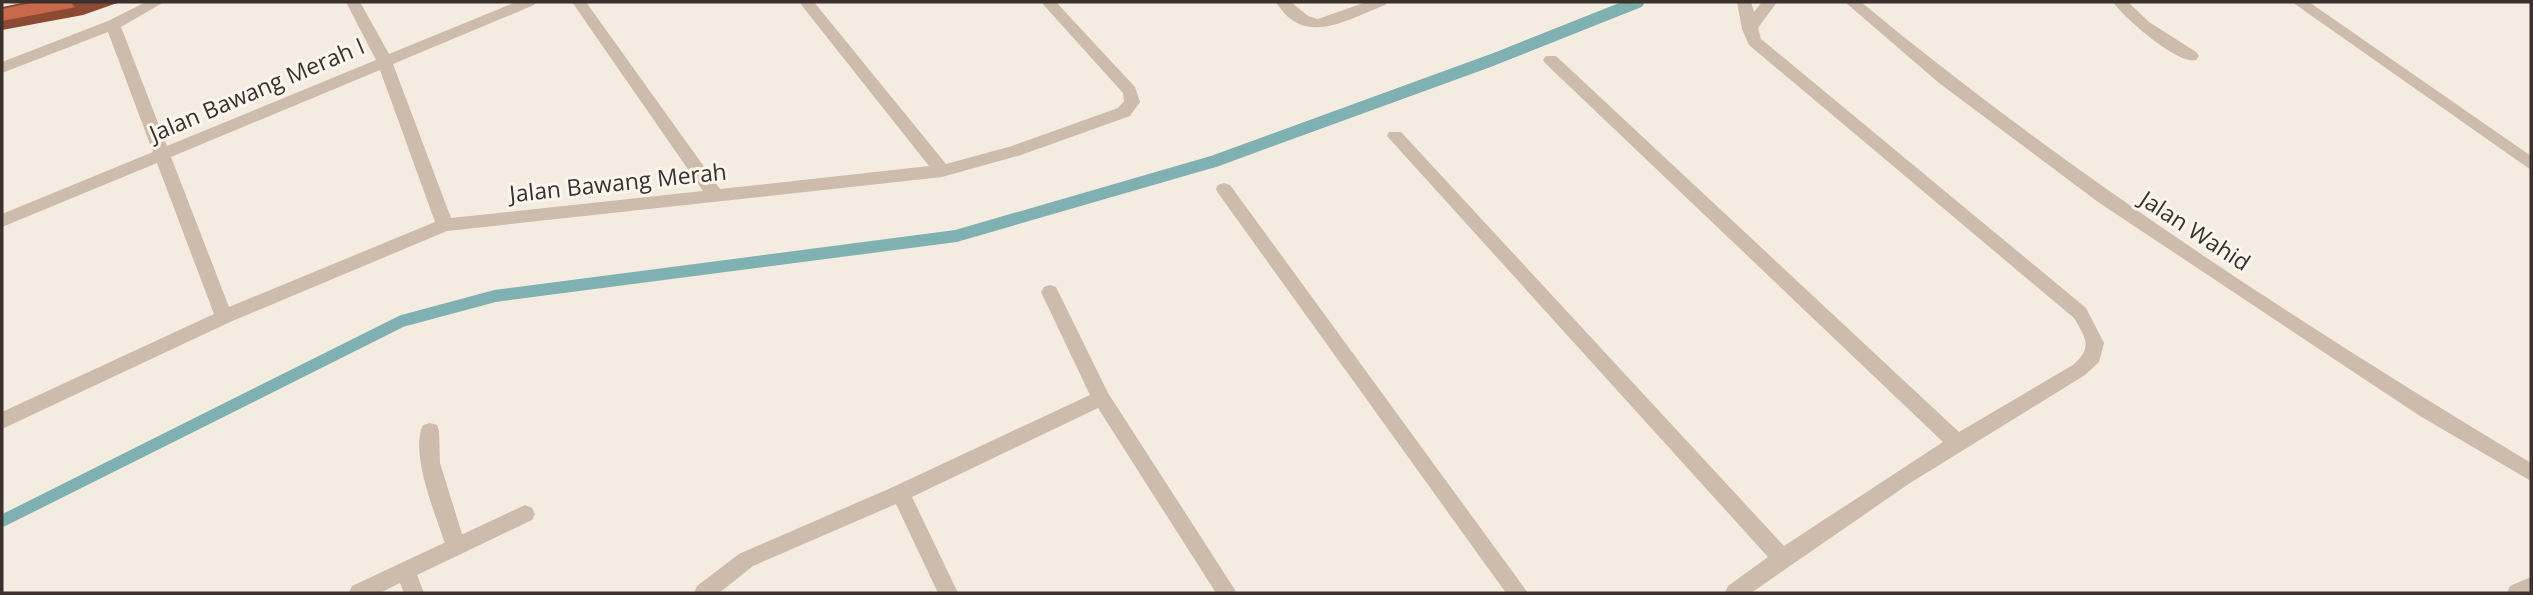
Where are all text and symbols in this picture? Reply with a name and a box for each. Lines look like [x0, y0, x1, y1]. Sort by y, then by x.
street label: Jalan Bawang Merah I [142, 29, 369, 150]
street label: Jalan Bawang Merah [506, 155, 728, 210]
street label: Jalan Wahid [2132, 181, 2257, 278]

